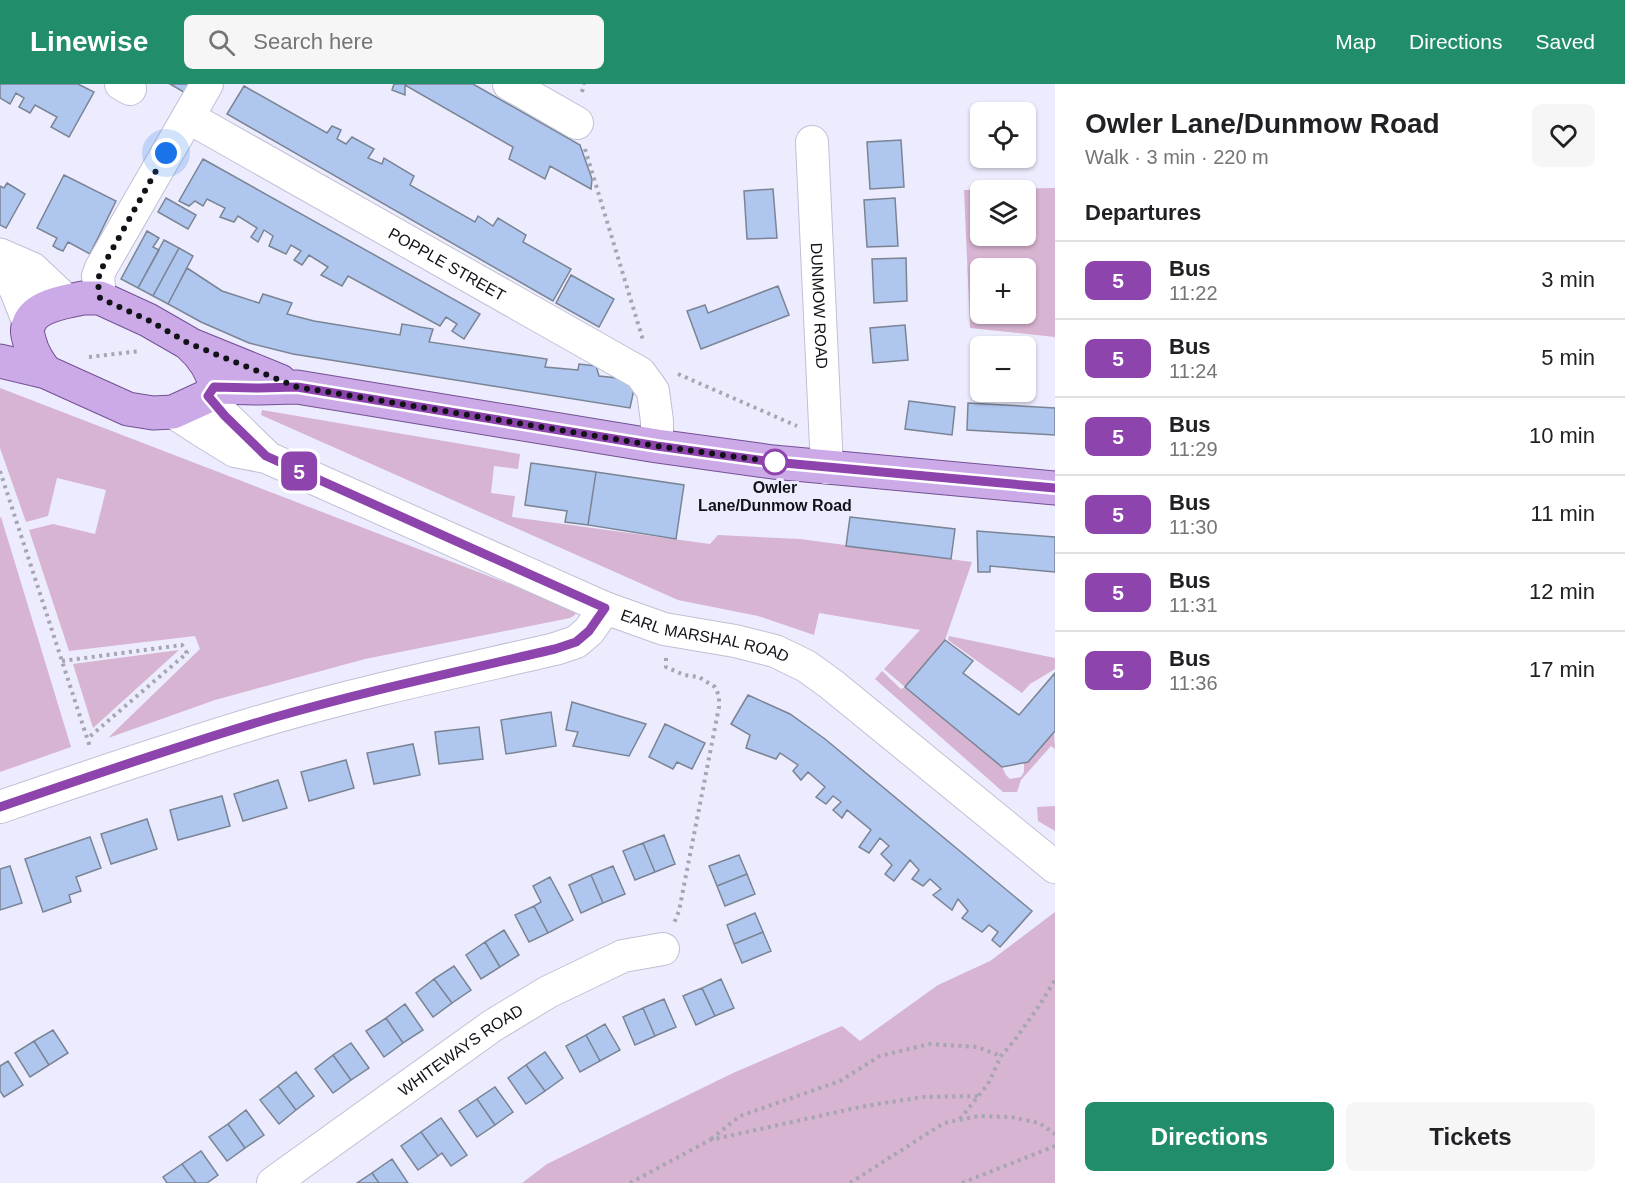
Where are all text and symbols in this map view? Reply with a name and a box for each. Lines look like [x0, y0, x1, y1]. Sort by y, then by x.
search box [184, 15, 604, 69]
text: Linewise [30, 26, 148, 57]
icon: search [205, 26, 238, 59]
text: Search here [253, 29, 373, 54]
text: Map [1335, 30, 1376, 53]
text: Directions [1409, 30, 1502, 53]
text: Saved [1535, 30, 1595, 53]
map controls [970, 102, 1036, 402]
button: locate [970, 102, 1036, 168]
button: heart [1532, 104, 1595, 167]
text: Owler Lane/Dunmow Road [1085, 108, 1440, 139]
your location [151, 138, 181, 168]
text: Walk · 3 min · 220 m [1085, 146, 1269, 168]
button: layers [970, 180, 1036, 246]
text: Departures [1085, 200, 1201, 225]
street label: POPPLE STREET [386, 224, 509, 304]
street label: DUNMOW ROAD [808, 242, 831, 369]
text: Bus [1169, 256, 1211, 281]
button: + [970, 258, 1036, 324]
text: 3 min [1541, 267, 1595, 292]
text: 5 [1112, 269, 1124, 292]
text: 11:22 [1169, 282, 1218, 304]
text: Bus [1169, 334, 1211, 359]
button: − [970, 336, 1036, 402]
text: 5 min [1541, 345, 1595, 370]
text: 5 [1112, 347, 1124, 370]
text: 11:24 [1169, 360, 1218, 382]
text: Bus [1169, 412, 1211, 437]
text: 10 min [1529, 423, 1595, 448]
text: 5 [1112, 425, 1124, 448]
text: 11:29 [1169, 438, 1218, 460]
marker: Owler Lane/Dunmow Road [762, 449, 788, 475]
line badge: 5 [280, 452, 318, 490]
text: 5 [293, 460, 305, 483]
place label: Owler Lane/Dunmow Road [698, 479, 852, 514]
text: Bus [1169, 490, 1211, 515]
text: 11 min [1531, 501, 1595, 526]
text: 5 [1112, 503, 1124, 526]
text: 11:30 [1169, 516, 1218, 538]
text: Bus [1169, 568, 1211, 593]
text: 12 min [1529, 579, 1595, 604]
text: 5 [1112, 581, 1124, 604]
text: 11:31 [1169, 594, 1218, 616]
street label: EARL MARSHAL ROAD [619, 606, 792, 665]
text: Bus [1169, 646, 1211, 671]
text: 17 min [1529, 657, 1595, 682]
text: 5 [1112, 659, 1124, 682]
text: 11:36 [1169, 672, 1218, 694]
street label: WHITEWAYS ROAD [395, 1001, 526, 1099]
button: Directions [1085, 1102, 1334, 1171]
button: Tickets [1346, 1102, 1595, 1171]

